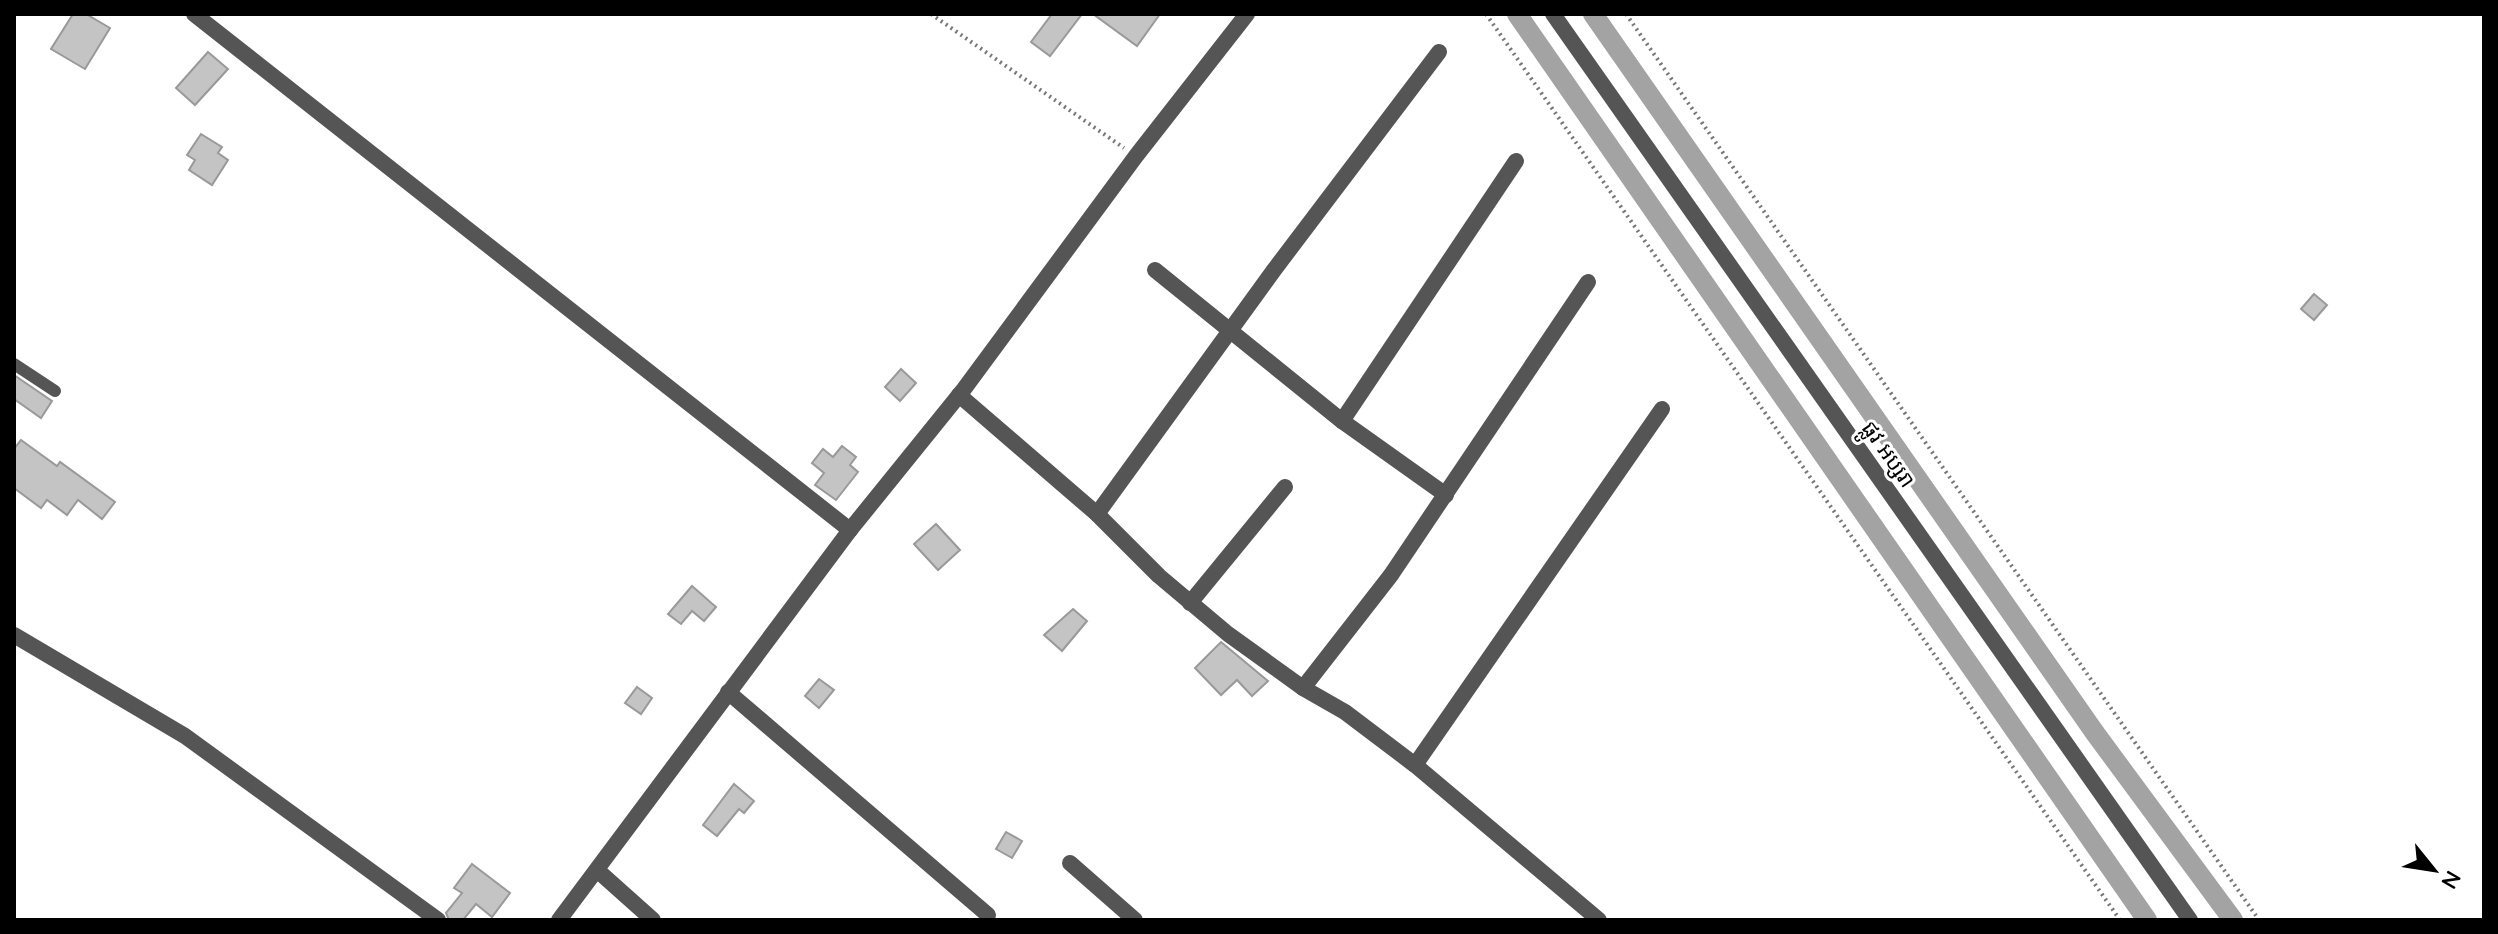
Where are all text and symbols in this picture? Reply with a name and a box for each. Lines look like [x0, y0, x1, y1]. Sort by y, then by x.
street label: ផ្លូវ អប្សរា [1851, 415, 1922, 497]
north arrow [2394, 830, 2474, 910]
text: N [2435, 866, 2467, 894]

